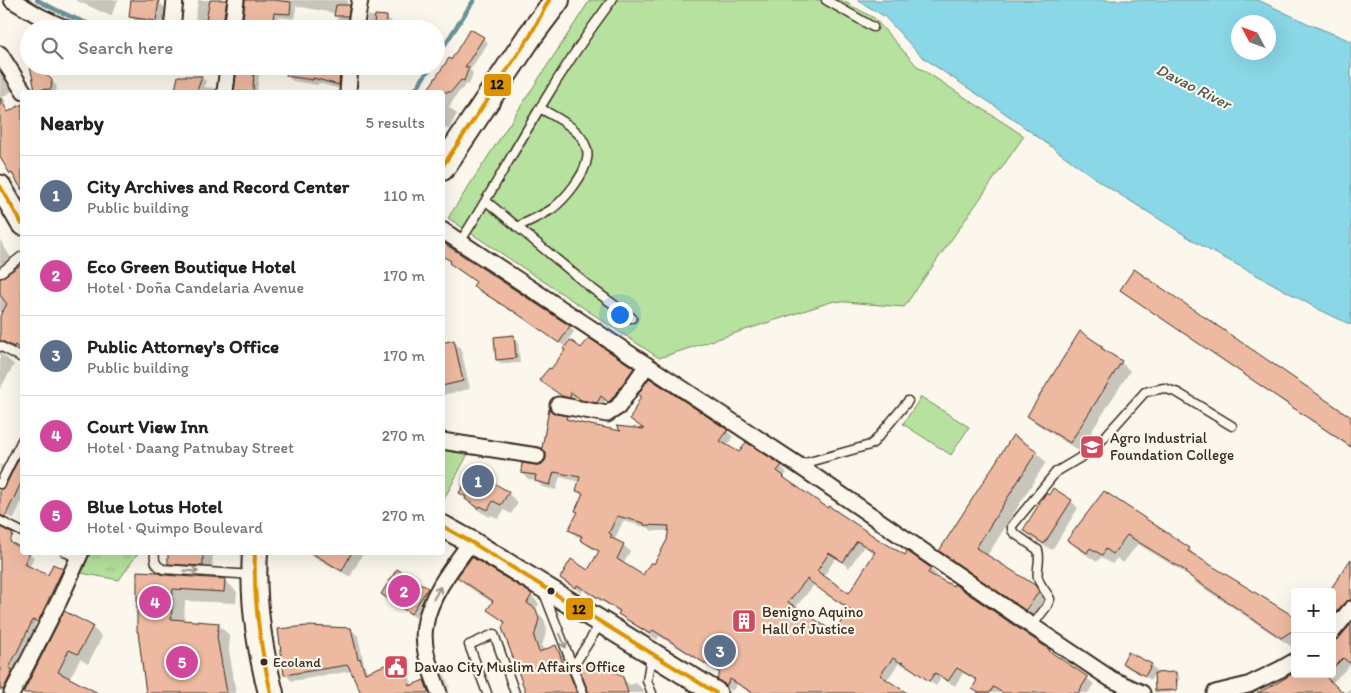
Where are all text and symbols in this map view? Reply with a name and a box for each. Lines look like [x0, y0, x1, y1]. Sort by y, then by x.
north arrow [1231, 15, 1276, 60]
search box [20, 20, 445, 75]
icon: search [38, 34, 66, 62]
text: Search here [78, 36, 173, 59]
water label: Davao River [1153, 60, 1236, 114]
line badge: 12 [483, 73, 512, 97]
text: 12 [490, 76, 505, 93]
text: Nearby [40, 110, 104, 135]
text: 5 results [365, 113, 425, 132]
text: City Archives and Record Center [87, 175, 349, 198]
text: 1 [52, 186, 60, 205]
text: 110 m [383, 186, 425, 205]
text: Public building [87, 198, 189, 217]
text: Eco Green Boutique Hotel [87, 255, 296, 278]
text: 2 [52, 266, 60, 285]
text: 170 m [383, 266, 425, 285]
text: Hotel · Doña Candelaria Avenue [87, 278, 304, 297]
your location [607, 302, 633, 328]
text: Public Attorney's Office [87, 335, 279, 358]
text: 3 [52, 346, 60, 365]
text: 170 m [383, 346, 425, 365]
text: Public building [87, 358, 189, 377]
text: Court View Inn [87, 415, 209, 438]
text: 4 [51, 426, 61, 445]
text: 270 m [382, 426, 425, 445]
place label: Agro Industrial Foundation College [1110, 429, 1234, 464]
school or university icon: Agro Industrial Foundation College [1079, 434, 1105, 460]
text: Hotel · Daang Patnubay Street [87, 438, 294, 457]
pin: 1 [462, 462, 494, 500]
text: Blue Lotus Hotel [87, 495, 223, 518]
text: 5 [52, 506, 60, 525]
text: 270 m [382, 506, 425, 525]
text: Hotel · Quimpo Boulevard [87, 518, 263, 537]
one-way arrow [183, 566, 199, 575]
pin: 2 [388, 572, 420, 610]
pin: 4 [139, 583, 171, 621]
unlabelled marker [546, 586, 556, 596]
one-way arrow [433, 587, 443, 601]
map controls [1291, 588, 1336, 678]
button: + [1291, 588, 1336, 633]
line badge: 12 [565, 597, 594, 621]
text: 12 [572, 601, 587, 618]
place label: Benigno Aquino Hall of Justice [762, 603, 863, 638]
building icon: Benigno Aquino Hall of Justice [731, 608, 757, 634]
pin: 3 [704, 632, 736, 670]
one-way arrow [559, 633, 568, 648]
button: − [1291, 633, 1336, 678]
pin: 5 [166, 643, 198, 681]
place label: Ecoland [273, 654, 321, 671]
public building icon: Davao City Muslim Affairs Office [383, 654, 409, 680]
marker: Ecoland [259, 657, 269, 667]
place label: Davao City Muslim Affairs Office [414, 658, 625, 676]

